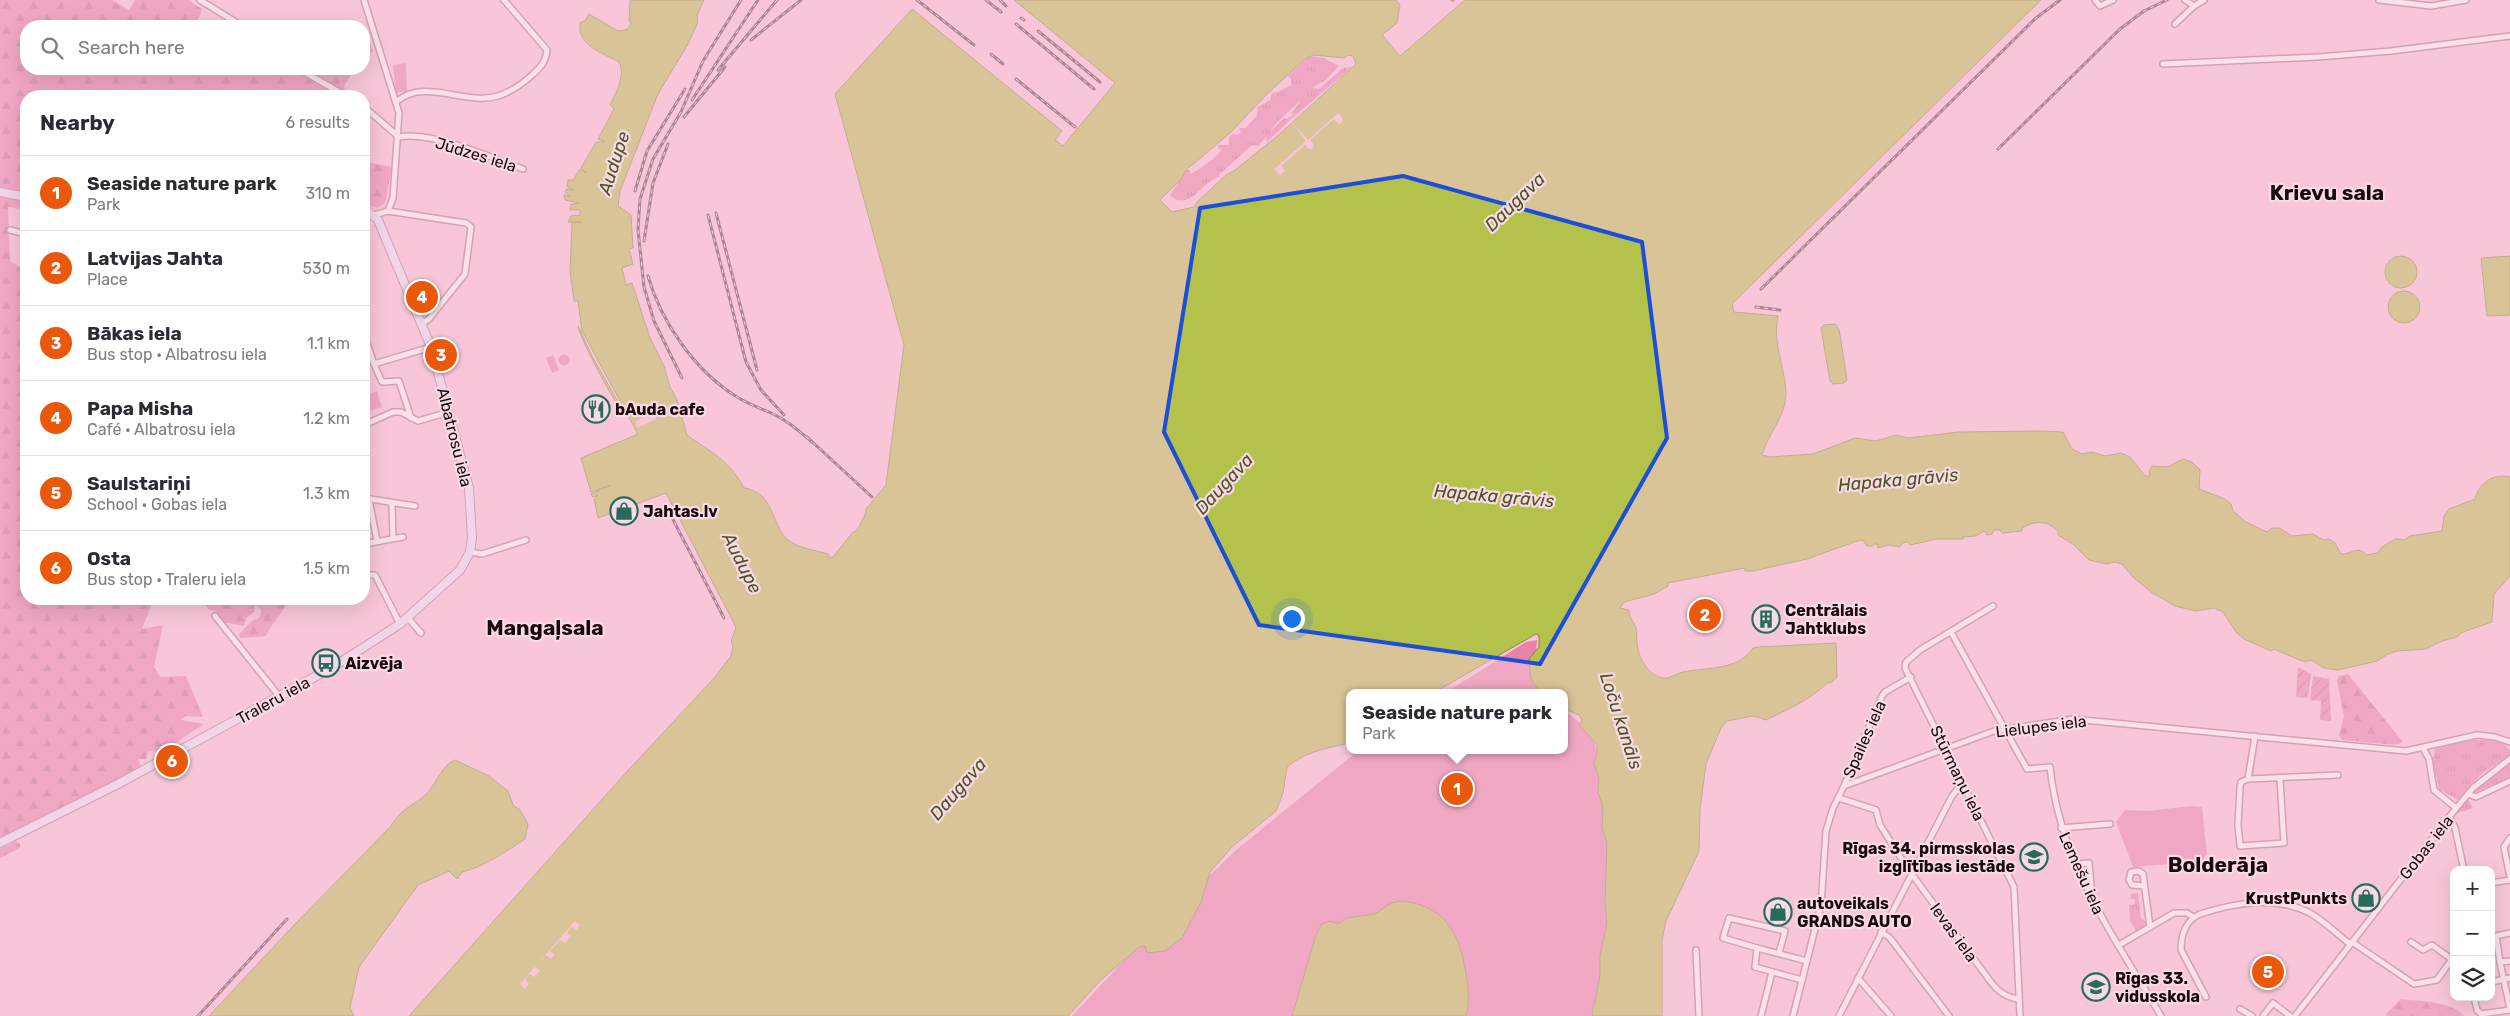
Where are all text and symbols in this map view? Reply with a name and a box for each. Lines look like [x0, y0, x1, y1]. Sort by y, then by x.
search box [20, 20, 370, 75]
icon: search [38, 34, 66, 62]
text: Search here [78, 36, 185, 59]
text: Nearby [40, 110, 115, 135]
text: 6 results [285, 113, 350, 132]
water label: Audupe [593, 129, 635, 198]
street label: Jūdzes iela [433, 133, 519, 176]
water label: Daugava [1480, 168, 1550, 236]
text: Seaside nature park [87, 172, 277, 195]
district label: Krievu sala [2270, 180, 2384, 205]
text: 1 [52, 184, 60, 203]
text: 310 m [306, 184, 350, 203]
text: Park [87, 195, 120, 214]
text: Latvijas Jahta [87, 247, 223, 270]
text: 2 [51, 259, 61, 278]
text: 530 m [303, 259, 350, 278]
text: Place [87, 270, 128, 289]
pin: 4 [406, 278, 438, 316]
text: Bākas iela [87, 322, 182, 345]
text: 3 [51, 334, 61, 353]
text: 1.1 km [307, 334, 350, 353]
pin: 3 [425, 336, 457, 374]
text: Bus stop · Albatrosu iela [87, 345, 267, 364]
street label: Albatrosu iela [433, 386, 476, 489]
restaurant icon: bAuda cafe [581, 394, 611, 424]
text: Papa Misha [87, 397, 193, 420]
place label: bAuda cafe [615, 400, 705, 419]
text: 4 [51, 409, 61, 428]
text: 1.2 km [303, 409, 350, 428]
text: Café · Albatrosu iela [87, 420, 236, 439]
water label: Daugava [1190, 449, 1258, 519]
water label: Hapaka grāvis [1837, 464, 1959, 496]
text: Saulstariņi [87, 472, 191, 495]
water label: Hapaka grāvis [1433, 480, 1555, 512]
text: 5 [51, 484, 61, 503]
text: 1.3 km [303, 484, 350, 503]
text: School · Gobas iela [87, 495, 227, 514]
shop icon: Jahtas.lv [609, 496, 639, 526]
place label: Jahtas.lv [643, 502, 718, 521]
water label: Audupe [717, 528, 767, 597]
text: Osta [87, 547, 131, 570]
text: 6 [51, 559, 61, 578]
text: 1.5 km [303, 559, 350, 578]
text: Bus stop · Traleru iela [87, 570, 246, 589]
pin: 2 [1689, 596, 1721, 634]
place label: Centrālais Jahtklubs [1785, 601, 1868, 638]
building icon: Centrālais Jahtklubs [1751, 604, 1781, 634]
your location [1279, 606, 1305, 632]
district label: Mangaļsala [486, 615, 604, 640]
bus stop icon: Aizvēja [311, 648, 341, 678]
place label: Aizvēja [345, 654, 403, 673]
water label: Loču kanāls [1595, 670, 1647, 772]
street label: Traleru iela [233, 673, 313, 728]
popup [1346, 689, 1568, 754]
street label: Spailes iela [1839, 698, 1890, 781]
text: Seaside nature park [1362, 701, 1552, 724]
street label: Lielupes iela [1994, 711, 2088, 742]
street label: Stūrmaņu iela [1926, 722, 1989, 824]
text: Park [1362, 724, 1396, 743]
pin: 6 [156, 742, 188, 780]
water label: Daugava [925, 753, 991, 825]
pin: 1 [1441, 770, 1473, 808]
street label: Gobas iela [2395, 811, 2457, 883]
street label: Lemešu iela [2055, 829, 2108, 917]
place label: Rīgas 34. pirmsskolas izglītības iestāde [1842, 839, 2015, 876]
school or university icon: Rīgas 34. pirmsskolas izglītības iestāde [2019, 842, 2049, 872]
district label: Bolderāja [2168, 852, 2268, 877]
map controls [2450, 866, 2495, 1001]
button: + [2450, 866, 2495, 911]
shop icon: KrustPunkts [2351, 883, 2381, 913]
place label: KrustPunkts [2246, 889, 2347, 908]
place label: autoveikals GRANDS AUTO [1797, 894, 1912, 931]
shop icon: autoveikals GRANDS AUTO [1763, 897, 1793, 927]
street label: Ievas iela [1926, 899, 1981, 965]
button: − [2450, 911, 2495, 956]
pin: 5 [2252, 953, 2284, 991]
button: layers [2450, 956, 2495, 1001]
place label: Rīgas 33. vidusskola [2115, 969, 2200, 1006]
school or university icon: Rīgas 33. vidusskola [2081, 972, 2111, 1002]

